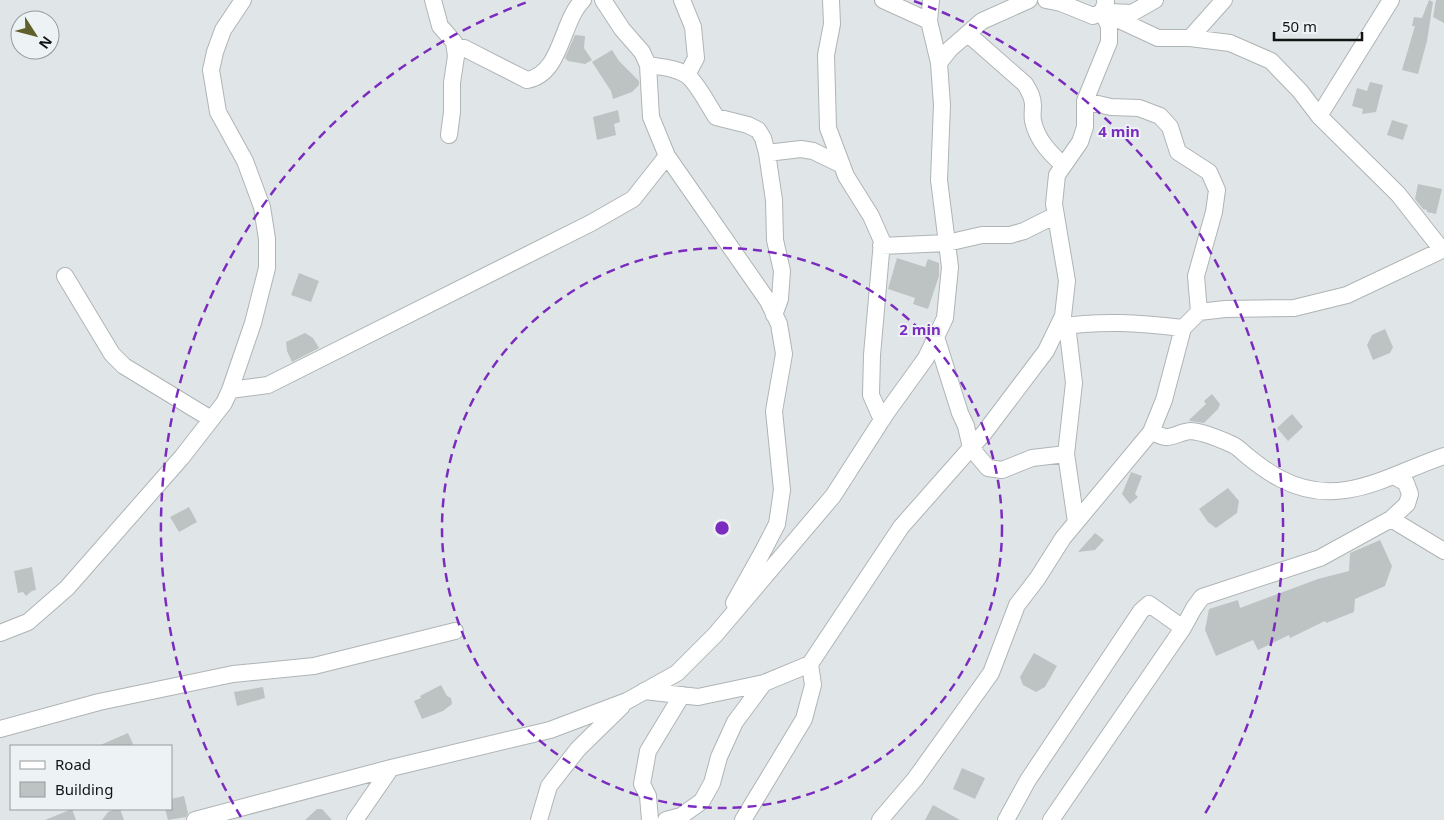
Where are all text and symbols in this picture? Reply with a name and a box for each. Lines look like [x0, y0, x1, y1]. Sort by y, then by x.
north arrow [10, 10, 60, 60]
scale bar [1274, 10, 1362, 42]
text: 50 m [1282, 16, 1317, 36]
text: N [35, 33, 57, 53]
text: 4 min [1098, 121, 1140, 141]
text: 2 min [899, 319, 941, 339]
centre of rings [713, 519, 731, 537]
legend [10, 745, 172, 810]
text: Road [55, 754, 91, 774]
text: Building [55, 779, 113, 799]

